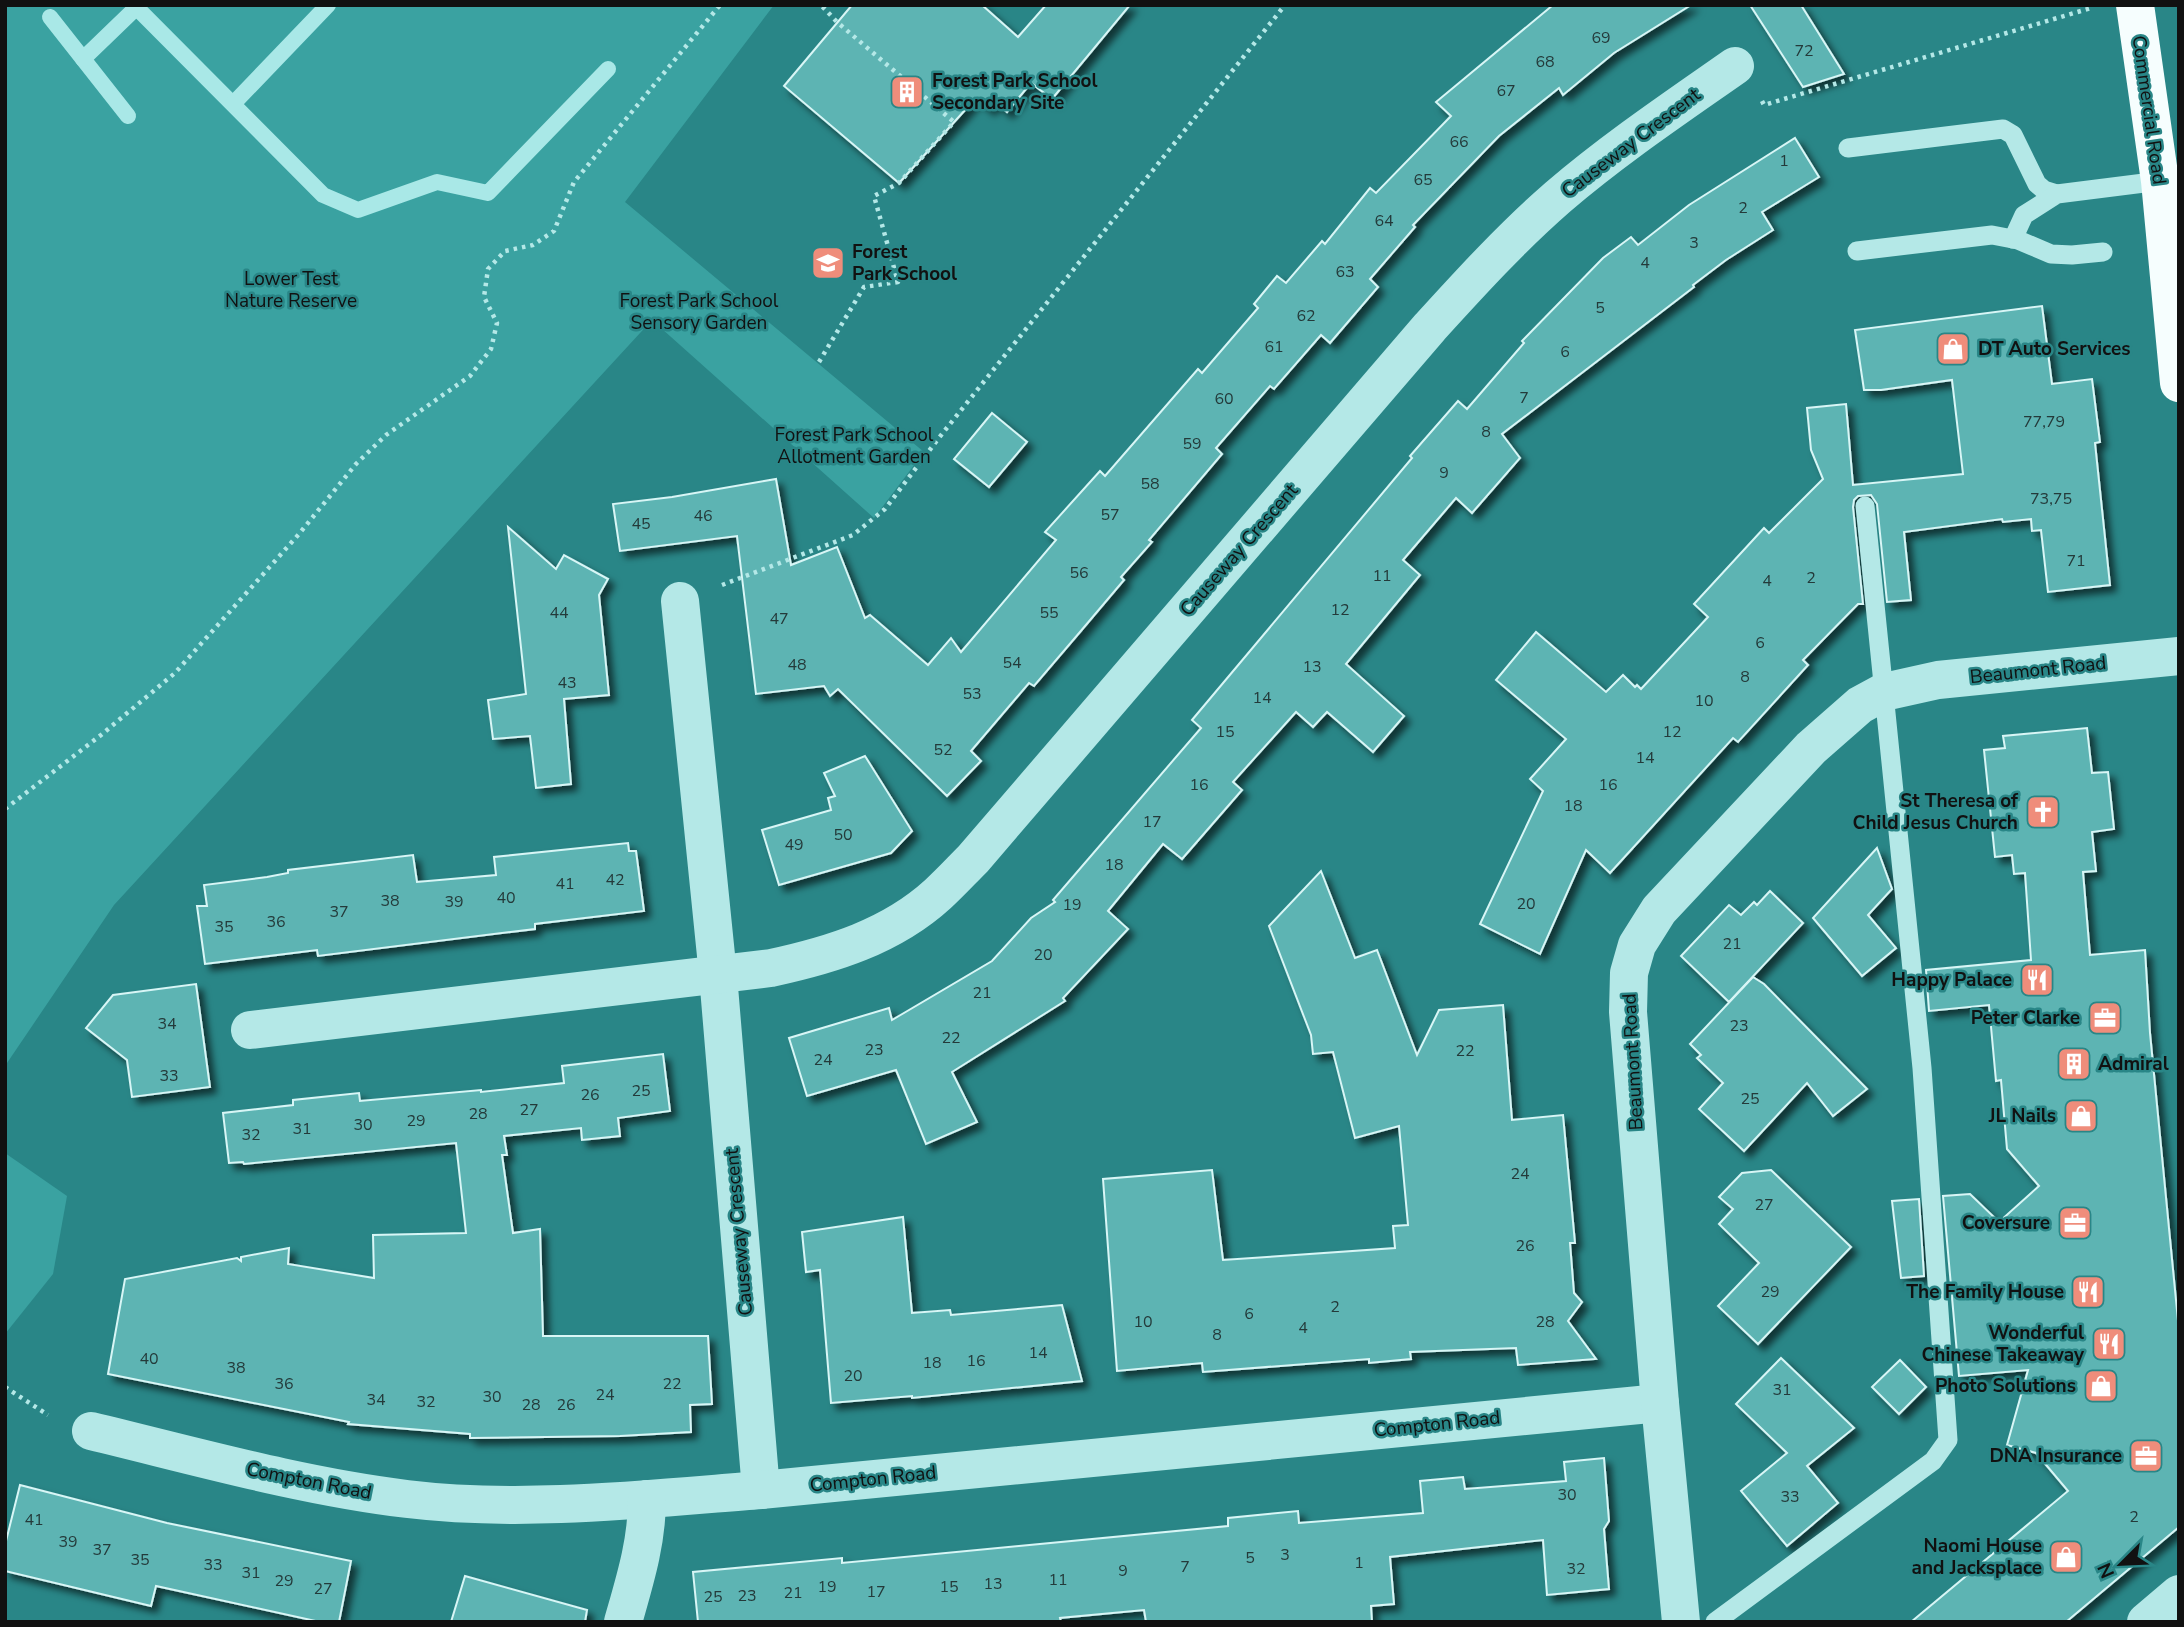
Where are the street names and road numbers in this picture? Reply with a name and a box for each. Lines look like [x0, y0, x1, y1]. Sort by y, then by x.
street label: Commercial Road [2126, 34, 2172, 186]
street label: Causeway Crescent [1556, 82, 1706, 204]
street label: Causeway Crescent [1174, 478, 1304, 622]
street label: Beaumont Road [1968, 650, 2108, 690]
street label: Beaumont Road [1616, 993, 1650, 1131]
street label: Causeway Crescent [719, 1147, 759, 1317]
street label: Compton Road [1373, 1404, 1501, 1444]
street label: Compton Road [244, 1456, 374, 1506]
street label: Compton Road [809, 1459, 937, 1499]

